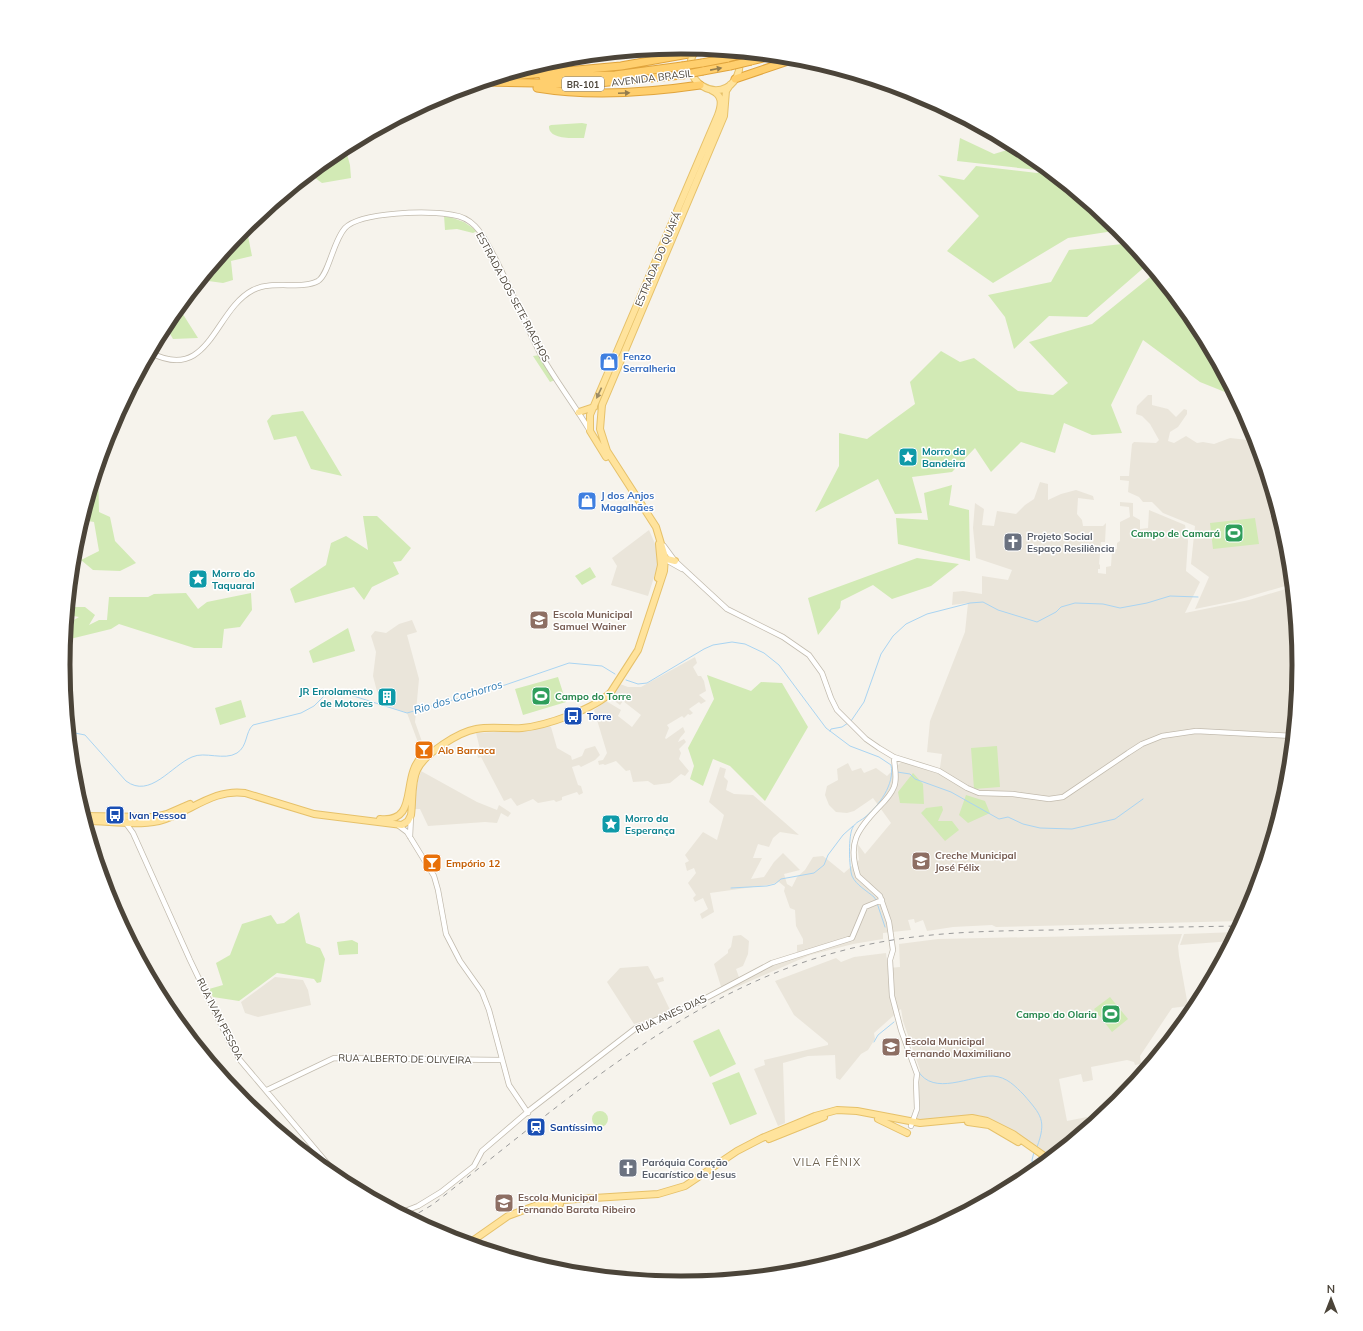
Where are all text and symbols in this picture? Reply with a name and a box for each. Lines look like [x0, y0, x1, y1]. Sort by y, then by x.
street label: AVENIDA BRASIL [610, 66, 694, 89]
one-way arrow [710, 66, 723, 72]
road number: BR-101 [562, 77, 604, 91]
one-way arrow [618, 89, 630, 96]
street label: ESTRADA DO QUAFÁ [632, 209, 684, 308]
street label: ESTRADA DOS SETE RIACHOS [473, 230, 553, 364]
place label: Fenzo Serralheria [623, 350, 676, 375]
shop icon: Fenzo Serralheria [598, 351, 620, 373]
one-way arrow [596, 387, 602, 399]
place label: Morro da Bandeira [922, 445, 966, 470]
place icon: Morro da Bandeira [897, 446, 919, 468]
place label: J dos Anjos Magalhães [601, 489, 654, 514]
shop icon: J dos Anjos Magalhães [576, 490, 598, 512]
sports icon: Campo de Camará [1223, 522, 1245, 544]
place label: Campo de Camará [1131, 527, 1220, 540]
place label: Projeto Social Espaço Resiliência [1027, 530, 1114, 555]
church icon: Projeto Social Espaço Resiliência [1002, 531, 1024, 553]
place label: Morro do Taquaral [212, 567, 255, 592]
place icon: Morro do Taquaral [187, 568, 209, 590]
place label: Escola Municipal Samuel Wainer [553, 608, 632, 633]
school or university icon: Escola Municipal Samuel Wainer [528, 609, 550, 631]
water label: Rio dos Cachorros [412, 677, 505, 717]
place label: JR Enrolamento de Motores [299, 685, 373, 710]
sports icon: Campo do Torre [530, 685, 552, 707]
building icon: JR Enrolamento de Motores [376, 686, 398, 708]
place label: Campo do Torre [555, 690, 632, 703]
bus stop icon: Torre [562, 705, 584, 727]
place label: Torre [587, 710, 612, 723]
bar icon: Alo Barraca [413, 739, 435, 761]
place label: Alo Barraca [438, 744, 495, 757]
bus stop icon: Ivan Pessoa [104, 804, 126, 826]
place label: Ivan Pessoa [129, 809, 186, 822]
place label: Morro da Esperança [625, 812, 675, 837]
place icon: Morro da Esperança [600, 813, 622, 835]
place label: Creche Municipal José Félix [935, 849, 1016, 874]
school or university icon: Creche Municipal José Félix [910, 850, 932, 872]
bar icon: Empório 12 [421, 852, 443, 874]
place label: Empório 12 [446, 857, 500, 870]
street label: RUA IVAN PESSOA [194, 976, 247, 1063]
street label: RUA ANES DIAS [633, 992, 709, 1036]
sports icon: Campo do Olaria [1100, 1003, 1122, 1025]
place label: Campo do Olaria [1016, 1008, 1097, 1021]
place label: Escola Municipal Fernando Maximiliano [905, 1035, 1011, 1060]
school or university icon: Escola Municipal Fernando Maximiliano [880, 1036, 902, 1058]
street label: RUA ALBERTO DE OLIVEIRA [338, 1051, 473, 1067]
station icon: Santíssimo [525, 1116, 547, 1138]
place label: Santíssimo [550, 1121, 603, 1134]
district label: VILA FÊNIX [793, 1155, 861, 1169]
place label: Paróquia Coração Eucarístico de Jesus [642, 1156, 736, 1181]
church icon: Paróquia Coração Eucarístico de Jesus [617, 1157, 639, 1179]
place label: Escola Municipal Fernando Barata Ribeiro [518, 1191, 636, 1216]
school or university icon: Escola Municipal Fernando Barata Ribeiro [493, 1192, 515, 1214]
north arrow [1311, 1279, 1351, 1319]
text: N [1327, 1282, 1335, 1296]

